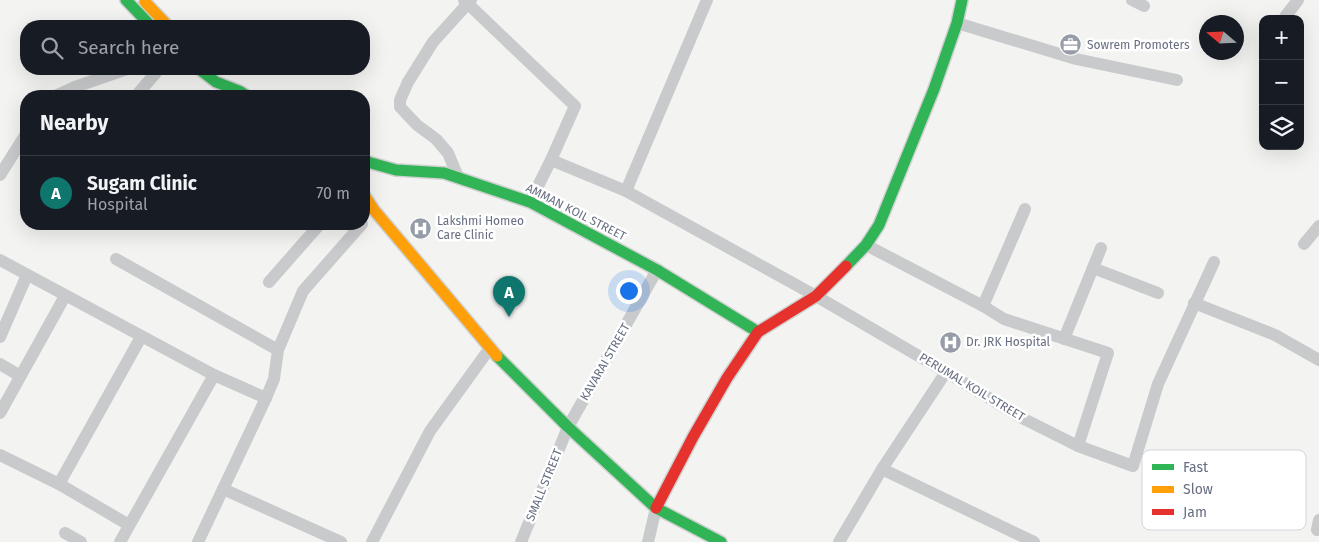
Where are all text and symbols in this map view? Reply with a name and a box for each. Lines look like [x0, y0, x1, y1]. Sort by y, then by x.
north arrow [1199, 15, 1244, 60]
map controls [1259, 15, 1304, 150]
button: + [1259, 15, 1304, 60]
search box [20, 20, 370, 75]
office icon: Sowrem Promoters [1059, 33, 1083, 57]
icon: search [38, 34, 66, 62]
text: Search here [78, 36, 179, 59]
place label: Sowrem Promoters [1087, 38, 1190, 52]
button: − [1259, 60, 1304, 105]
button: layers [1259, 105, 1304, 150]
text: Nearby [40, 110, 108, 136]
text: Sugam Clinic [87, 172, 197, 195]
street label: AMMAN KOIL STREET [524, 181, 629, 244]
text: A [51, 184, 61, 203]
text: 70 m [316, 184, 350, 203]
text: Hospital [87, 195, 148, 214]
place label: Lakshmi Homeo Care Clinic [437, 214, 524, 242]
hospital icon: Lakshmi Homeo Care Clinic [409, 216, 433, 240]
pin: A [493, 276, 525, 317]
your location [616, 278, 642, 304]
street label: KAVARAI STREET [577, 320, 633, 403]
hospital icon: Dr. JRK Hospital [938, 330, 962, 354]
place label: Dr. JRK Hospital [966, 335, 1051, 349]
street label: PERUMAL KOIL STREET [917, 350, 1028, 424]
street label: SMALL STREET [523, 446, 565, 523]
legend [1142, 450, 1306, 530]
text: Fast [1183, 459, 1209, 476]
text: Slow [1183, 481, 1213, 498]
text: Jam [1183, 504, 1207, 521]

